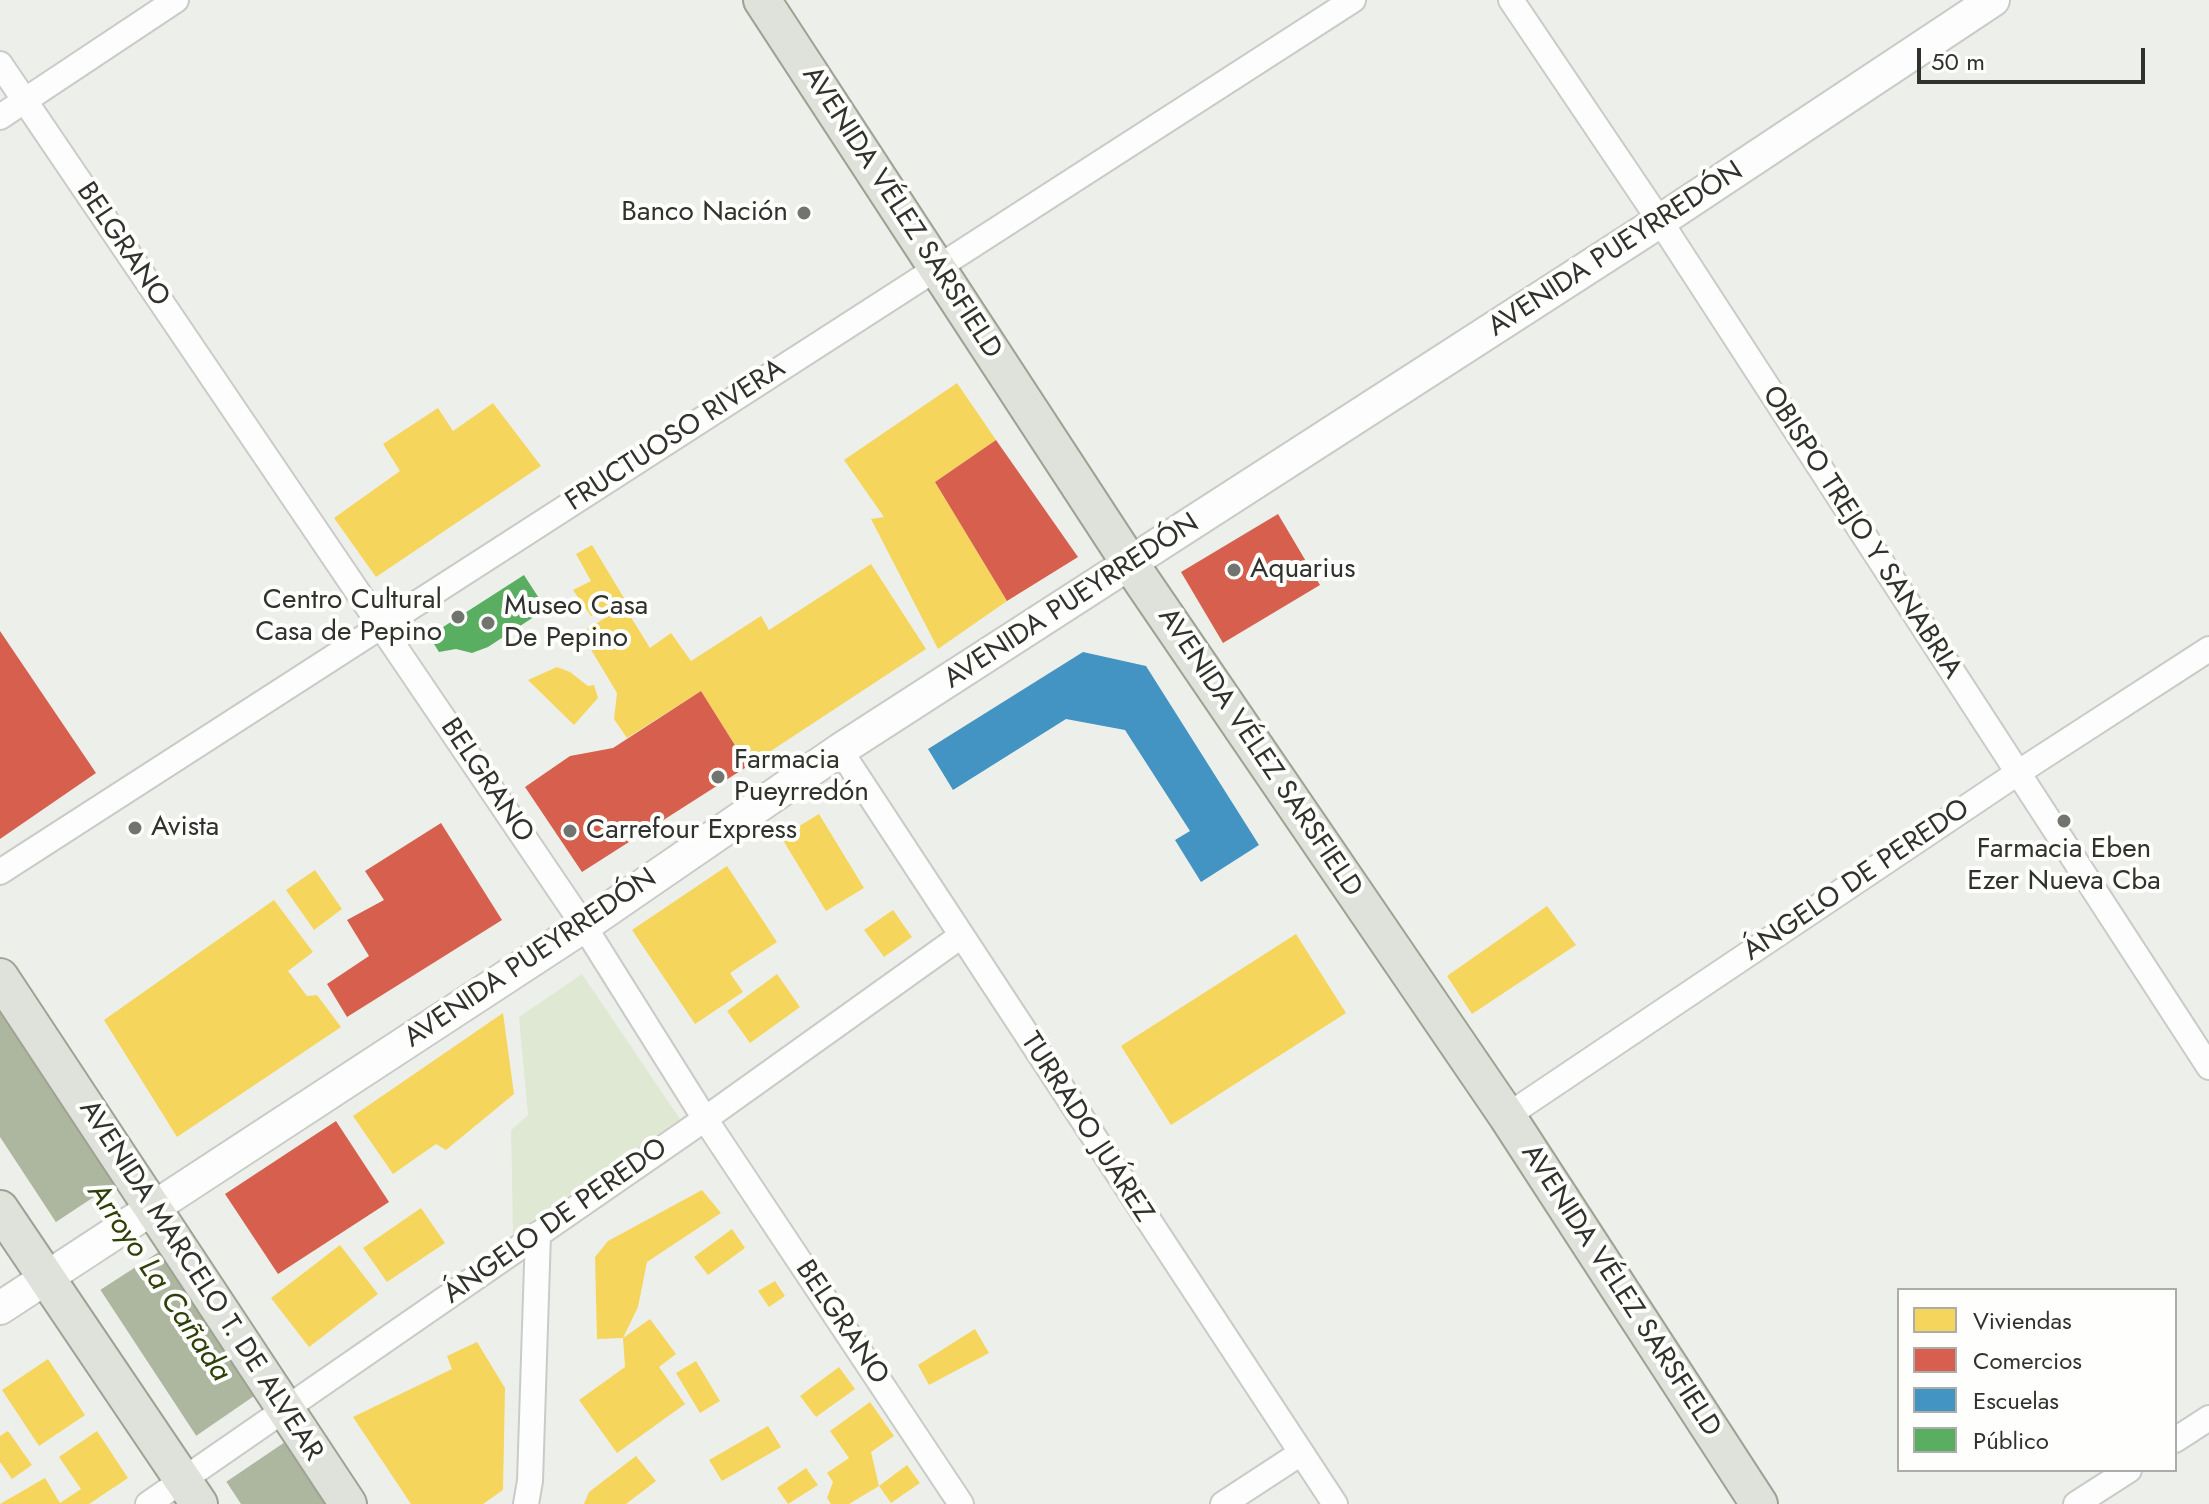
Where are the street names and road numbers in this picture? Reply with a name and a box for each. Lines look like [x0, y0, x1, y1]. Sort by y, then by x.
street label: AVENIDA VÉLEZ SARSFIELD [794, 61, 1008, 365]
street label: AVENIDA PUEYRREDÓN [1482, 155, 1750, 345]
street label: BELGRANO [68, 177, 176, 313]
street label: FRUCTUOSO RIVERA [560, 353, 792, 519]
street label: OBISPO TREJO Y SANABRIA [1754, 380, 1968, 686]
street label: AVENIDA PUEYRREDÓN [938, 507, 1206, 697]
street label: AVENIDA VÉLEZ SARSFIELD [1150, 602, 1368, 904]
street label: BELGRANO [432, 713, 540, 849]
street label: ÁNGELO DE PEREDO [1738, 793, 1976, 969]
street label: AVENIDA PUEYRREDÓN [399, 862, 663, 1056]
street label: TURRADO JUÁREZ [1012, 1027, 1160, 1229]
street label: AVENIDA MARCELO T. DE ALVEAR [71, 1094, 329, 1468]
street label: ÁNGELO DE PEREDO [438, 1132, 674, 1312]
street label: AVENIDA VÉLEZ SARSFIELD [1513, 1139, 1727, 1443]
street label: BELGRANO [787, 1255, 895, 1391]

